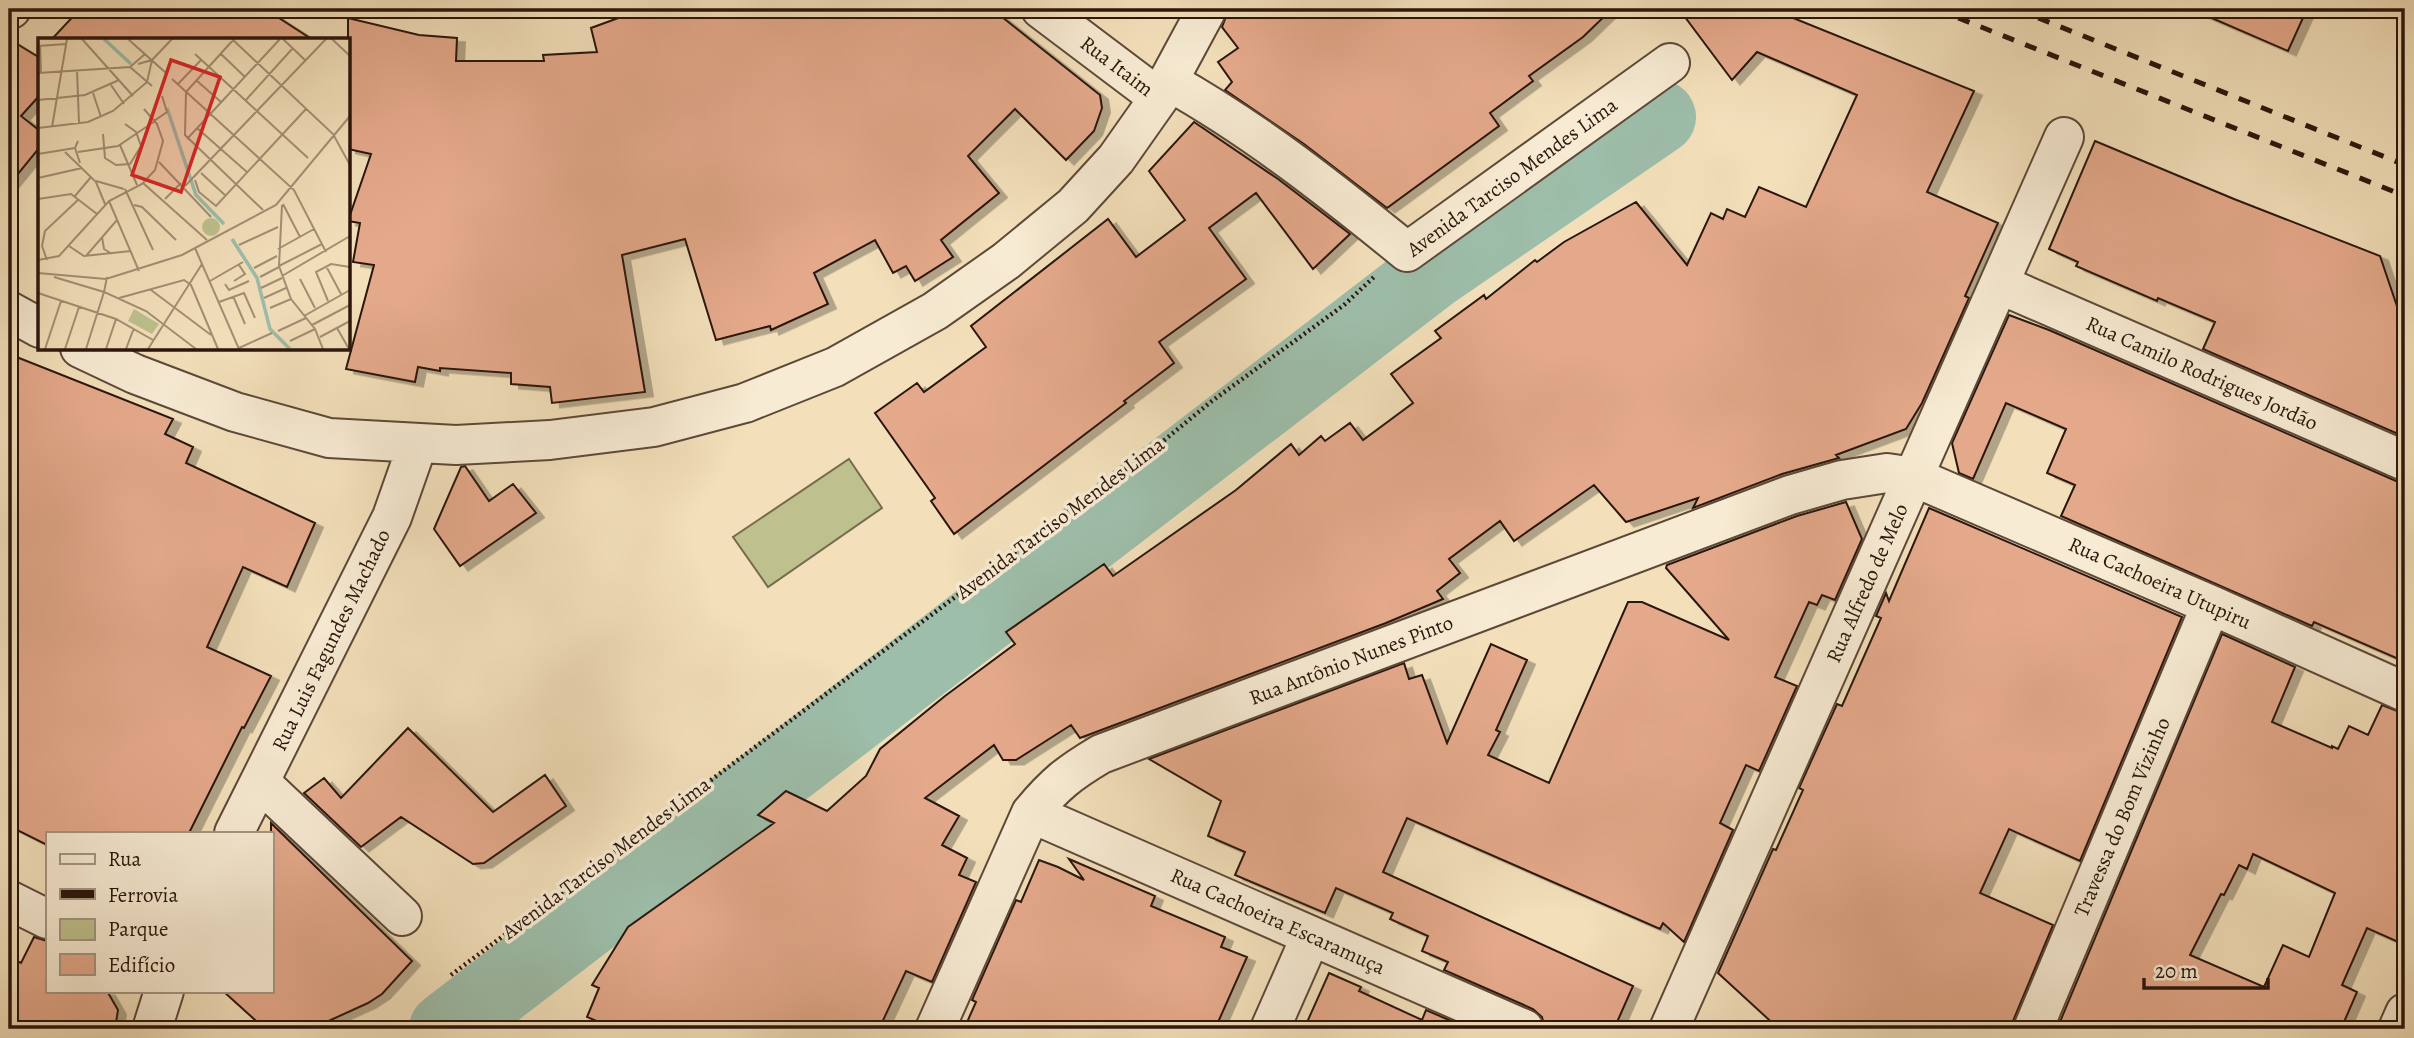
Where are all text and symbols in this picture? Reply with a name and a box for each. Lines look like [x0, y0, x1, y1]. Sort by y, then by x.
street label: Rua Itaim [1075, 29, 1159, 103]
inset map [38, 38, 350, 350]
street label: Avenida Tarciso Mendes Lima [1400, 91, 1623, 264]
street label: Rua Camilo Rodrigues Jordão [2082, 309, 2322, 437]
street label: Avenida Tarciso Mendes Lima [949, 430, 1170, 606]
street label: Rua Alfredo de Melo [1819, 499, 1915, 667]
street label: Rua Luis Fagundes Machado [265, 524, 397, 756]
street label: Rua Cachoeira Utupiru [2064, 530, 2256, 636]
street label: Rua Antônio Nunes Pinto [1245, 608, 1457, 712]
street label: Travessa do Bom Vizinho [2067, 713, 2177, 921]
street label: Avenida Tarciso Mendes Lima [495, 770, 716, 946]
legend [46, 832, 273, 992]
text: Rua [108, 845, 142, 873]
street label: Rua Cachoeira Escaramuça [1166, 861, 1390, 981]
text: Ferrovia [108, 881, 178, 909]
text: Parque [108, 915, 168, 943]
scale bar [2144, 947, 2269, 991]
text: Edifício [108, 951, 175, 979]
text: 20 m [2155, 957, 2198, 985]

